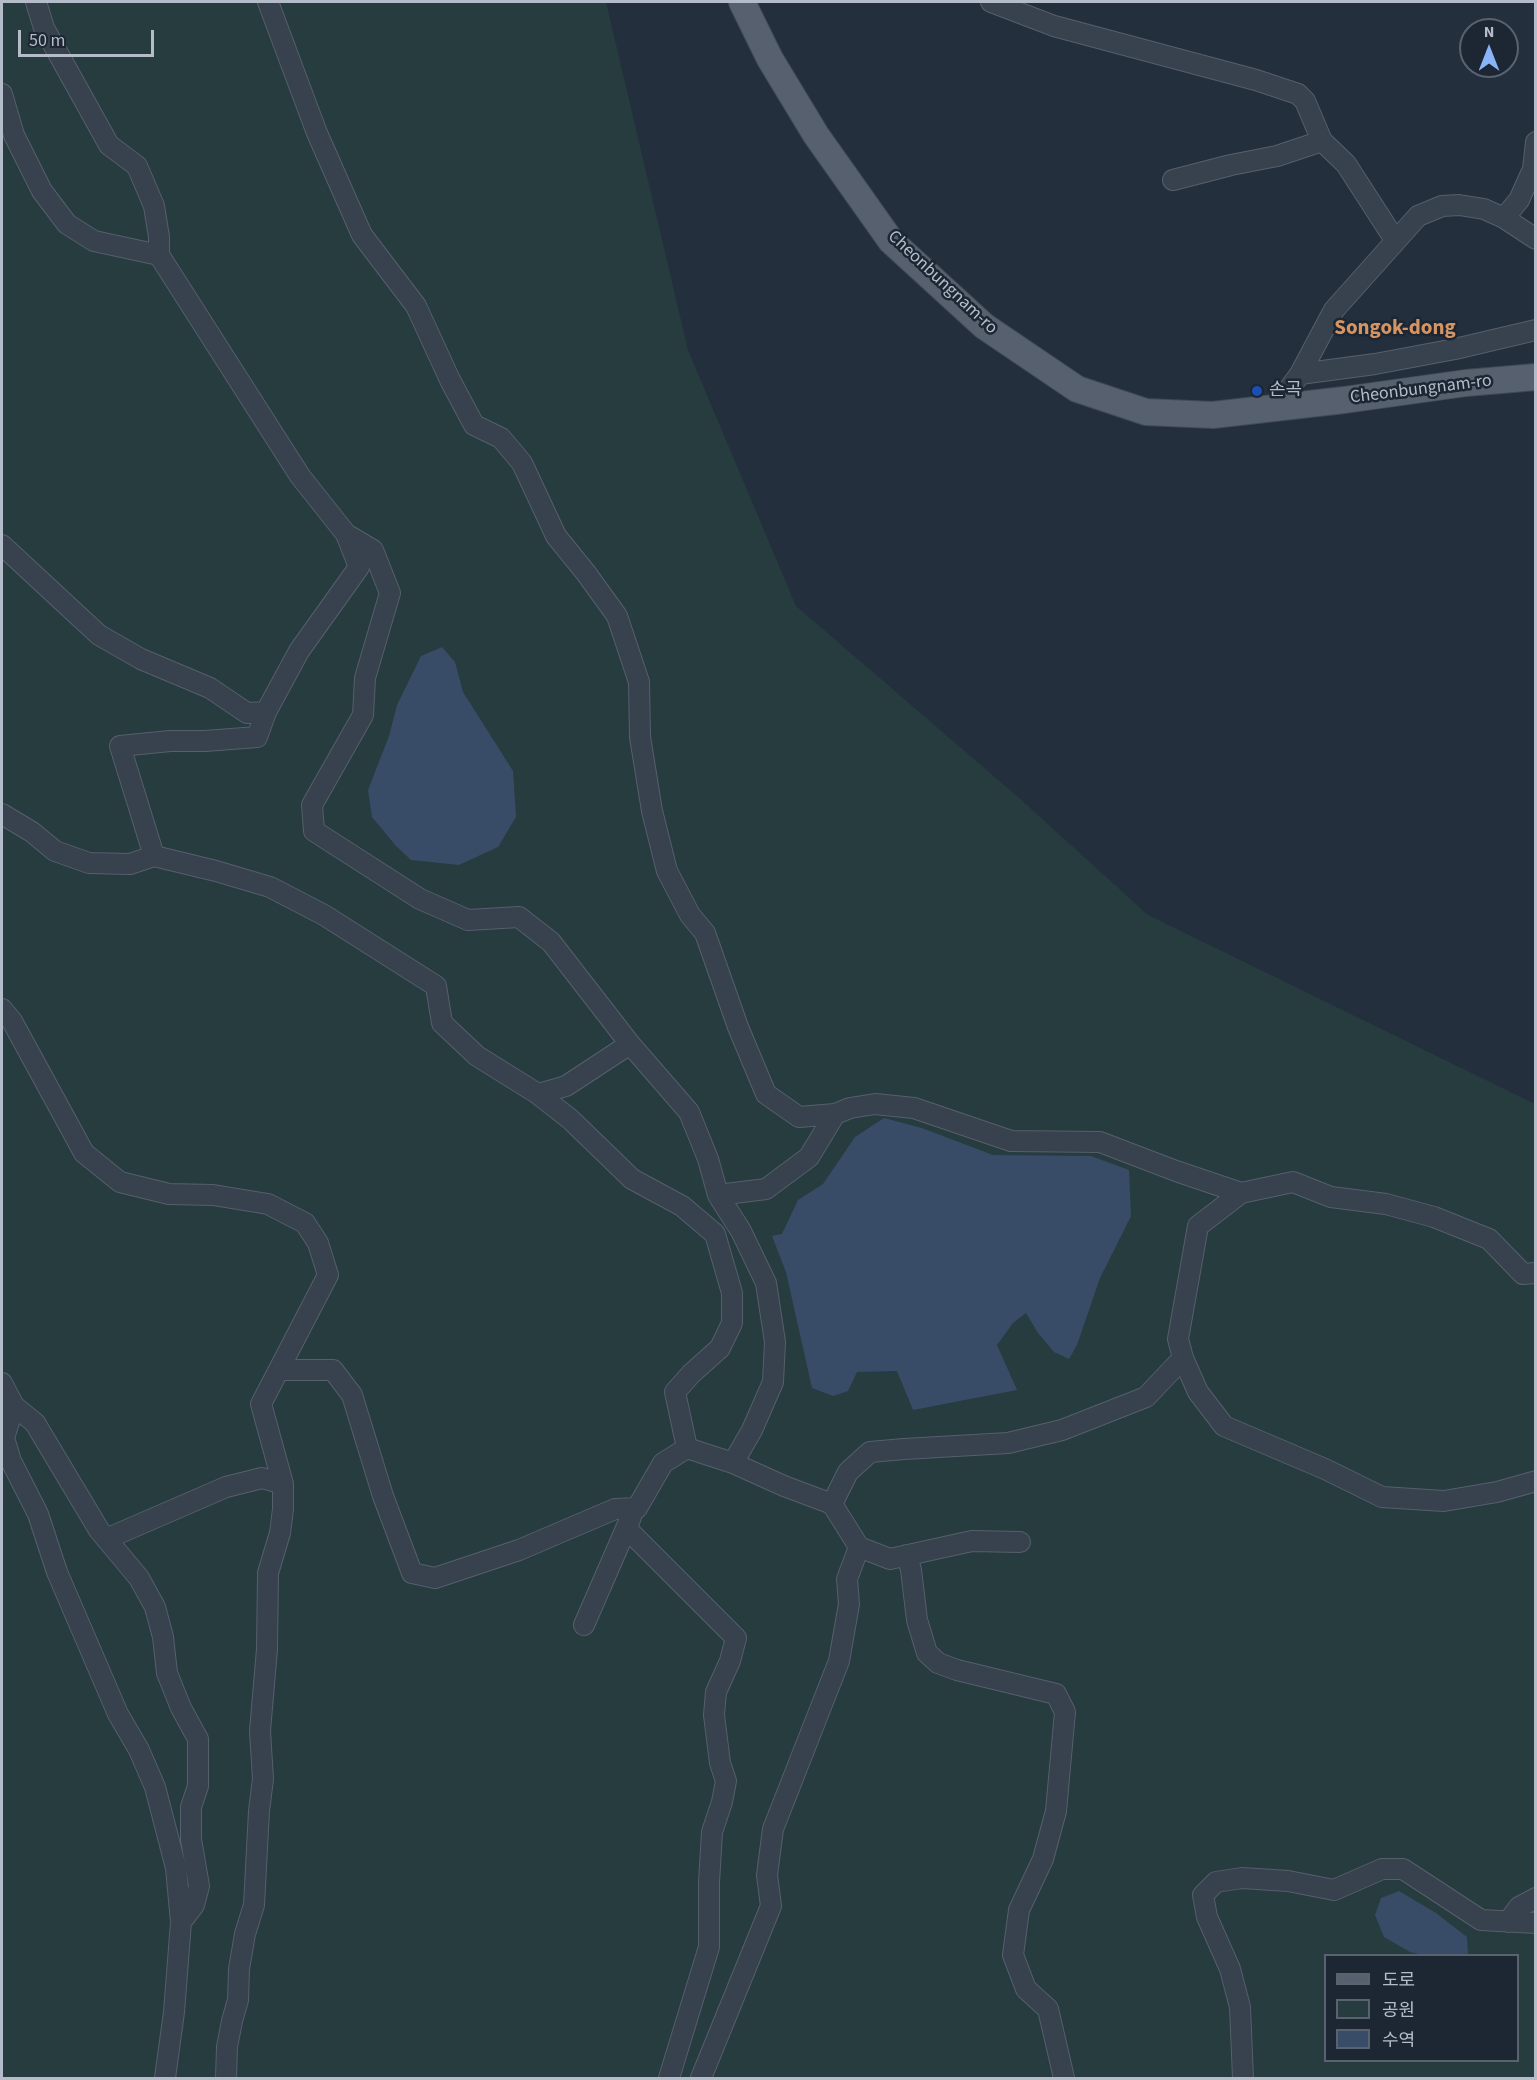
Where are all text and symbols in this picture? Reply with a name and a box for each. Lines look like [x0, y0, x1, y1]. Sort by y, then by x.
scale bar [21, 18, 158, 56]
north arrow [1459, 18, 1519, 78]
text: N [1484, 21, 1494, 43]
text: 50 m [29, 28, 65, 53]
street label: Cheonbungnam-ro [883, 227, 1001, 339]
district label: Songok-dong [1334, 316, 1456, 342]
street label: Cheonbungnam-ro [1349, 371, 1493, 409]
place label: 손곡 [1269, 380, 1302, 402]
marker: 손곡 [1250, 384, 1264, 398]
legend [1324, 1954, 1519, 2062]
text: 도로 [1382, 1968, 1415, 1993]
text: 공원 [1382, 1998, 1415, 2023]
text: 수역 [1382, 2028, 1415, 2053]

